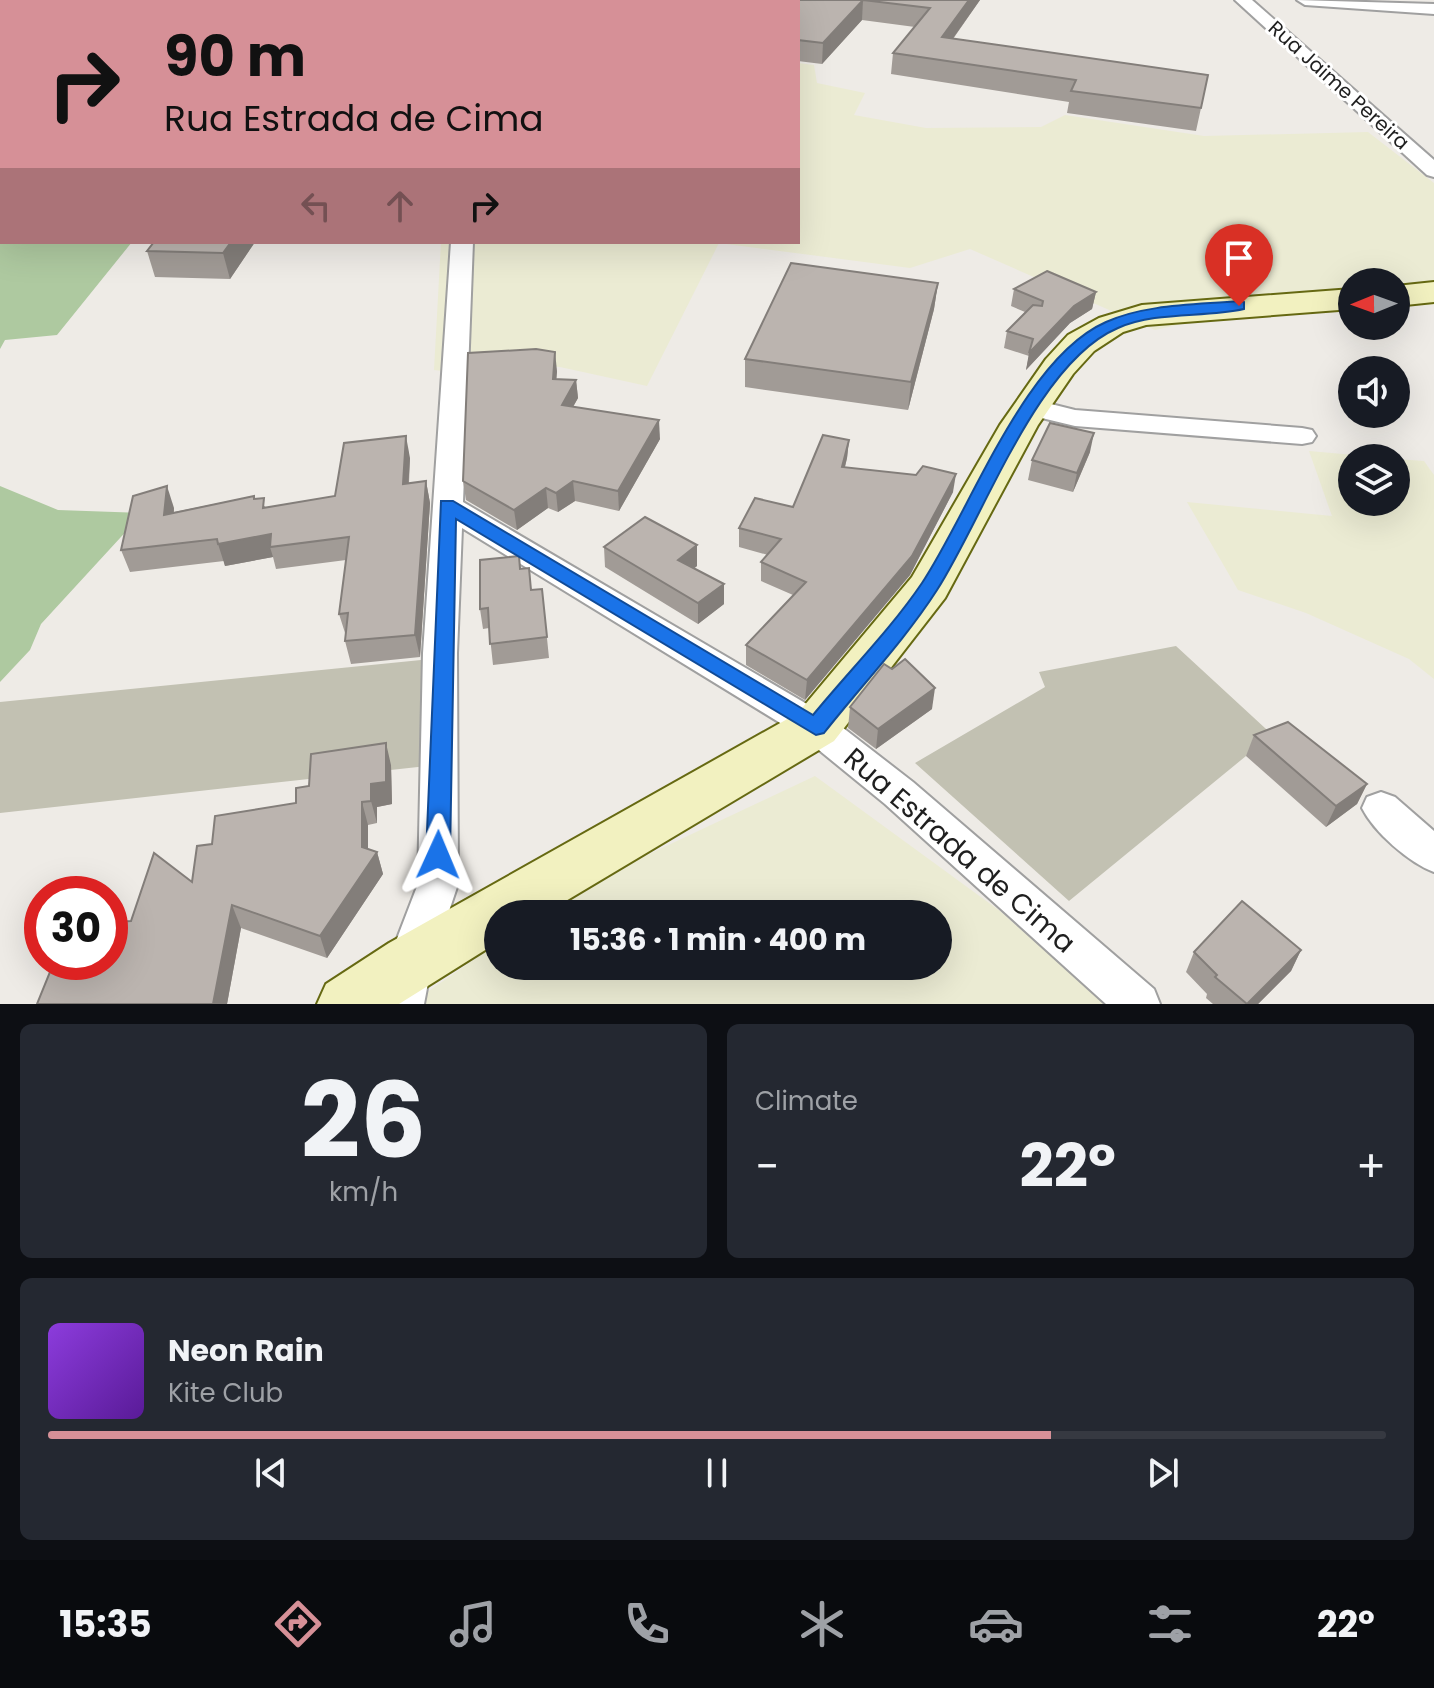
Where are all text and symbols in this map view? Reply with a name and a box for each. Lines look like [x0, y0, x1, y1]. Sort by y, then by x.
street label: Rua Jaime Pereira [1262, 14, 1416, 156]
text: 90 m [164, 17, 306, 96]
icon: right [32, 32, 136, 136]
text: Rua Estrada de Cima [164, 93, 544, 144]
icon: left [294, 184, 338, 228]
icon: ahead [378, 184, 422, 228]
icon: right [462, 184, 506, 228]
pin [1205, 224, 1273, 306]
icon: arrive [1217, 236, 1261, 280]
north arrow [1338, 268, 1410, 340]
map controls [1338, 268, 1410, 516]
button: sound [1338, 356, 1410, 428]
button: layers [1338, 444, 1410, 516]
street label: Rua Estrada de Cima [835, 739, 1084, 962]
position arrow [396, 813, 480, 897]
speed limit sign: 30 [24, 876, 128, 980]
text: 15:36 · 1 min · 400 m [570, 918, 866, 961]
text: 26 [301, 1048, 426, 1193]
text: Climate [755, 1083, 858, 1119]
text: 22° [1019, 1124, 1116, 1208]
text: − [755, 1136, 779, 1197]
text: + [1356, 1136, 1386, 1197]
text: km/h [329, 1174, 398, 1210]
text: Neon Rain [168, 1329, 324, 1372]
text: Kite Club [168, 1375, 283, 1411]
icon: previous [249, 1451, 293, 1495]
icon: pause [695, 1451, 739, 1495]
icon: next [1141, 1451, 1185, 1495]
icon: directions [270, 1596, 326, 1652]
icon: music [445, 1596, 501, 1652]
icon: phone [619, 1596, 675, 1652]
icon: climate [794, 1596, 850, 1652]
icon: car [968, 1596, 1024, 1652]
icon: filters [1142, 1596, 1198, 1652]
text: 15:35 [59, 1599, 152, 1650]
text: 22° [1317, 1599, 1375, 1650]

